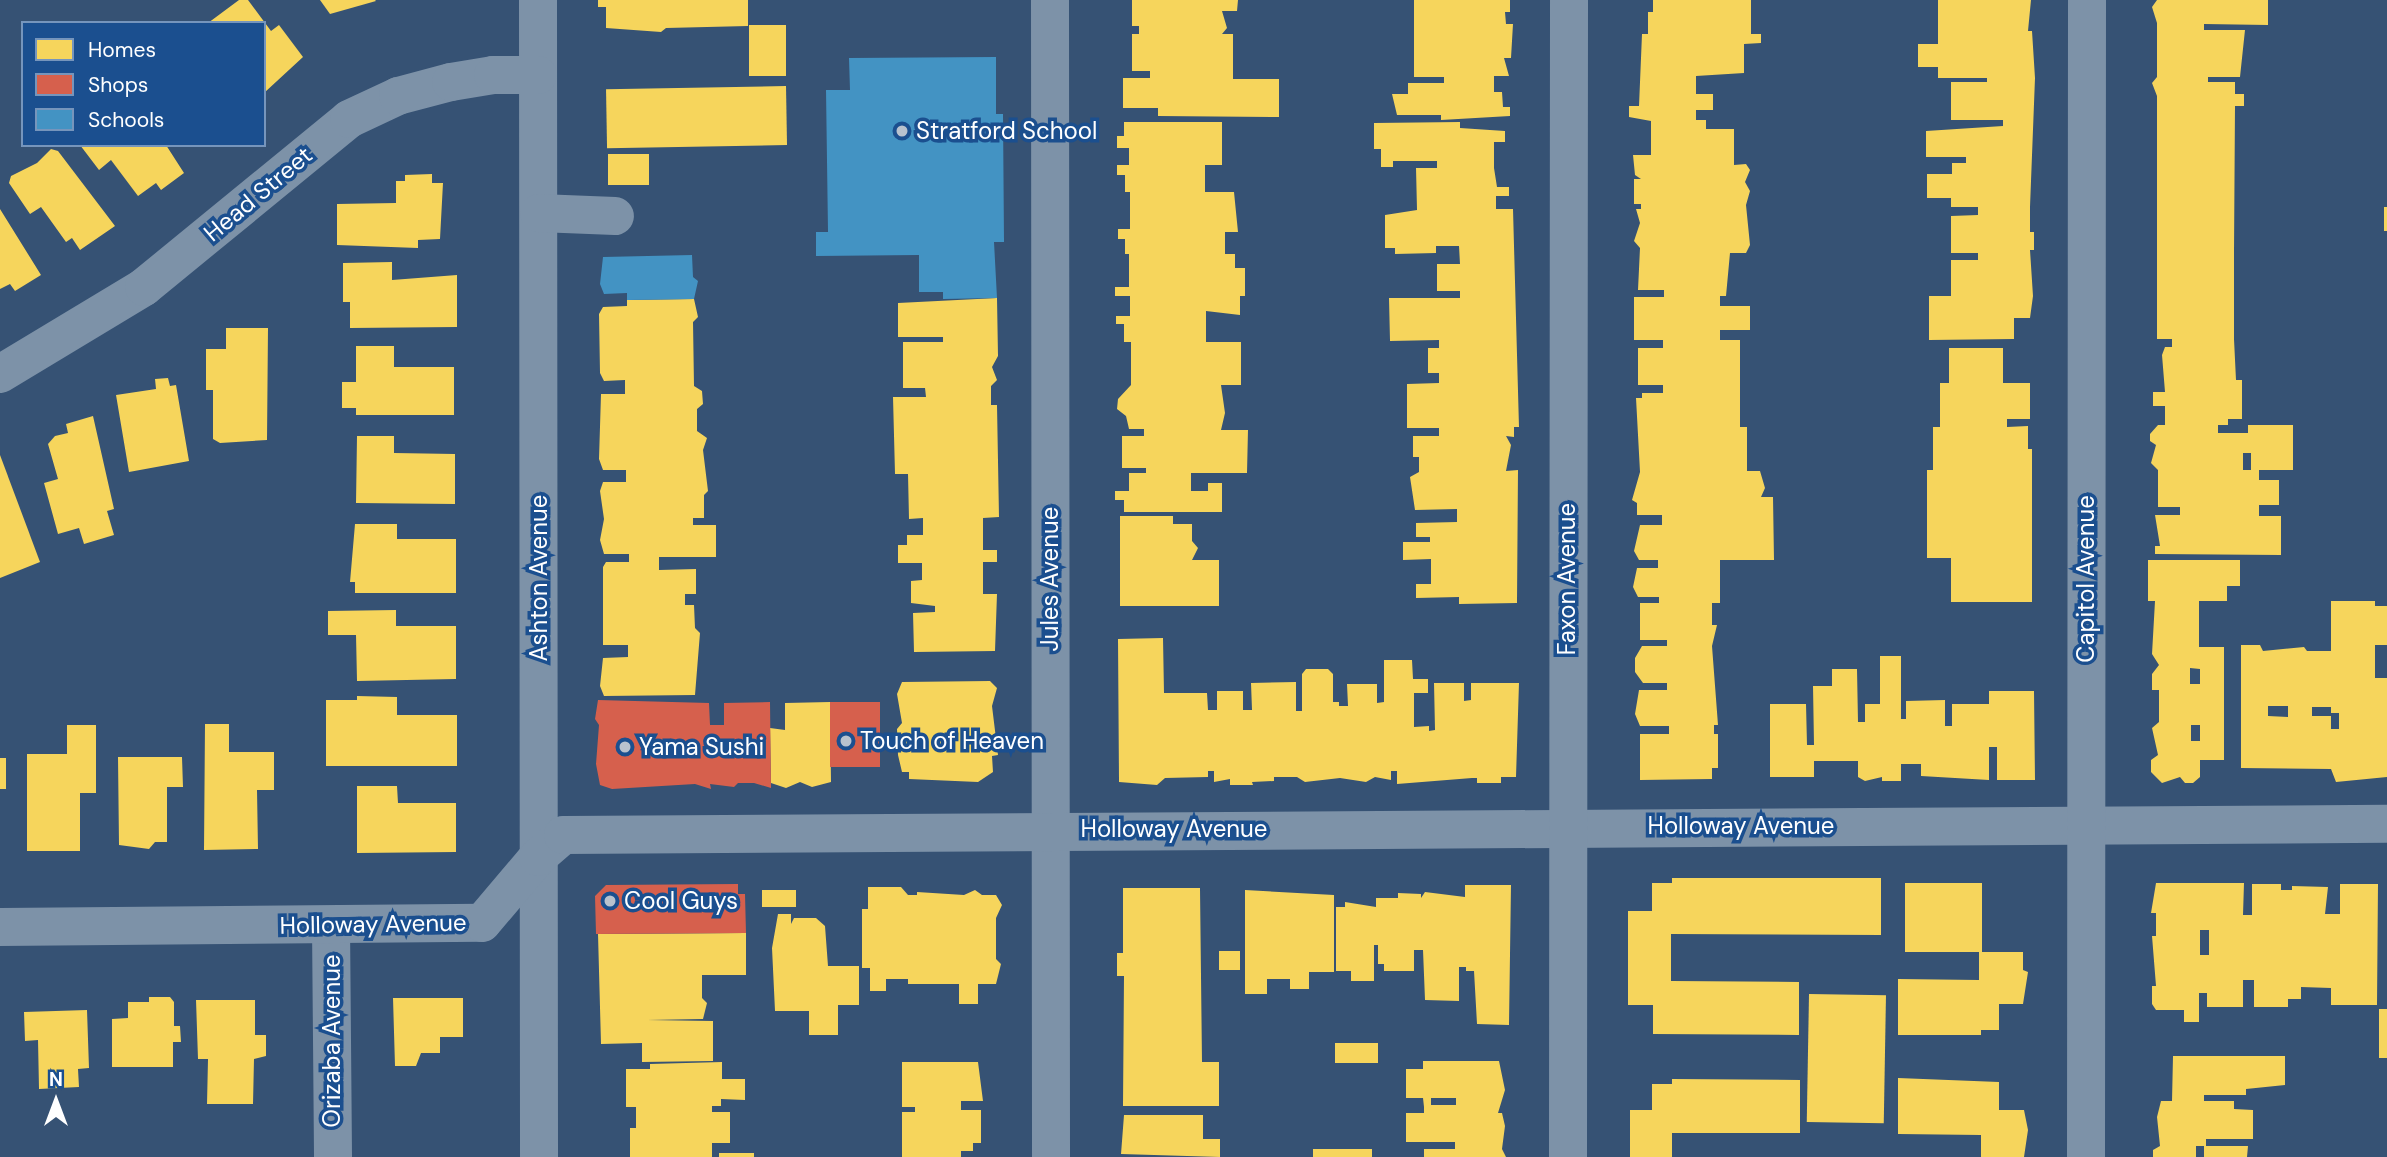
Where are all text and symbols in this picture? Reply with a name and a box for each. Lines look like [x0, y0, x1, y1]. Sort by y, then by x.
legend [21, 21, 266, 147]
text: Homes [88, 36, 156, 64]
text: Shops [88, 71, 148, 99]
text: Schools [88, 106, 164, 134]
place label: Stratford School [916, 117, 1097, 145]
marker: Stratford School [894, 123, 910, 139]
street label: Head Street [198, 140, 318, 248]
street label: Ashton Avenue [525, 495, 553, 661]
street label: Capitol Avenue [2072, 495, 2100, 663]
street label: Faxon Avenue [1553, 503, 1581, 655]
street label: Jules Avenue [1036, 507, 1064, 651]
place label: Touch of Heaven [860, 727, 1044, 755]
place label: Yama Sushi [639, 733, 764, 761]
marker: Touch of Heaven [838, 733, 854, 749]
marker: Yama Sushi [617, 739, 633, 755]
street label: Holloway Avenue [1648, 812, 1834, 840]
street label: Holloway Avenue [1081, 815, 1267, 843]
place label: Cool Guys [624, 887, 738, 915]
marker: Cool Guys [602, 893, 618, 909]
street label: Holloway Avenue [279, 908, 467, 940]
street label: Orizaba Avenue [318, 954, 346, 1128]
north arrow [21, 1066, 91, 1136]
text: N [49, 1067, 63, 1092]

